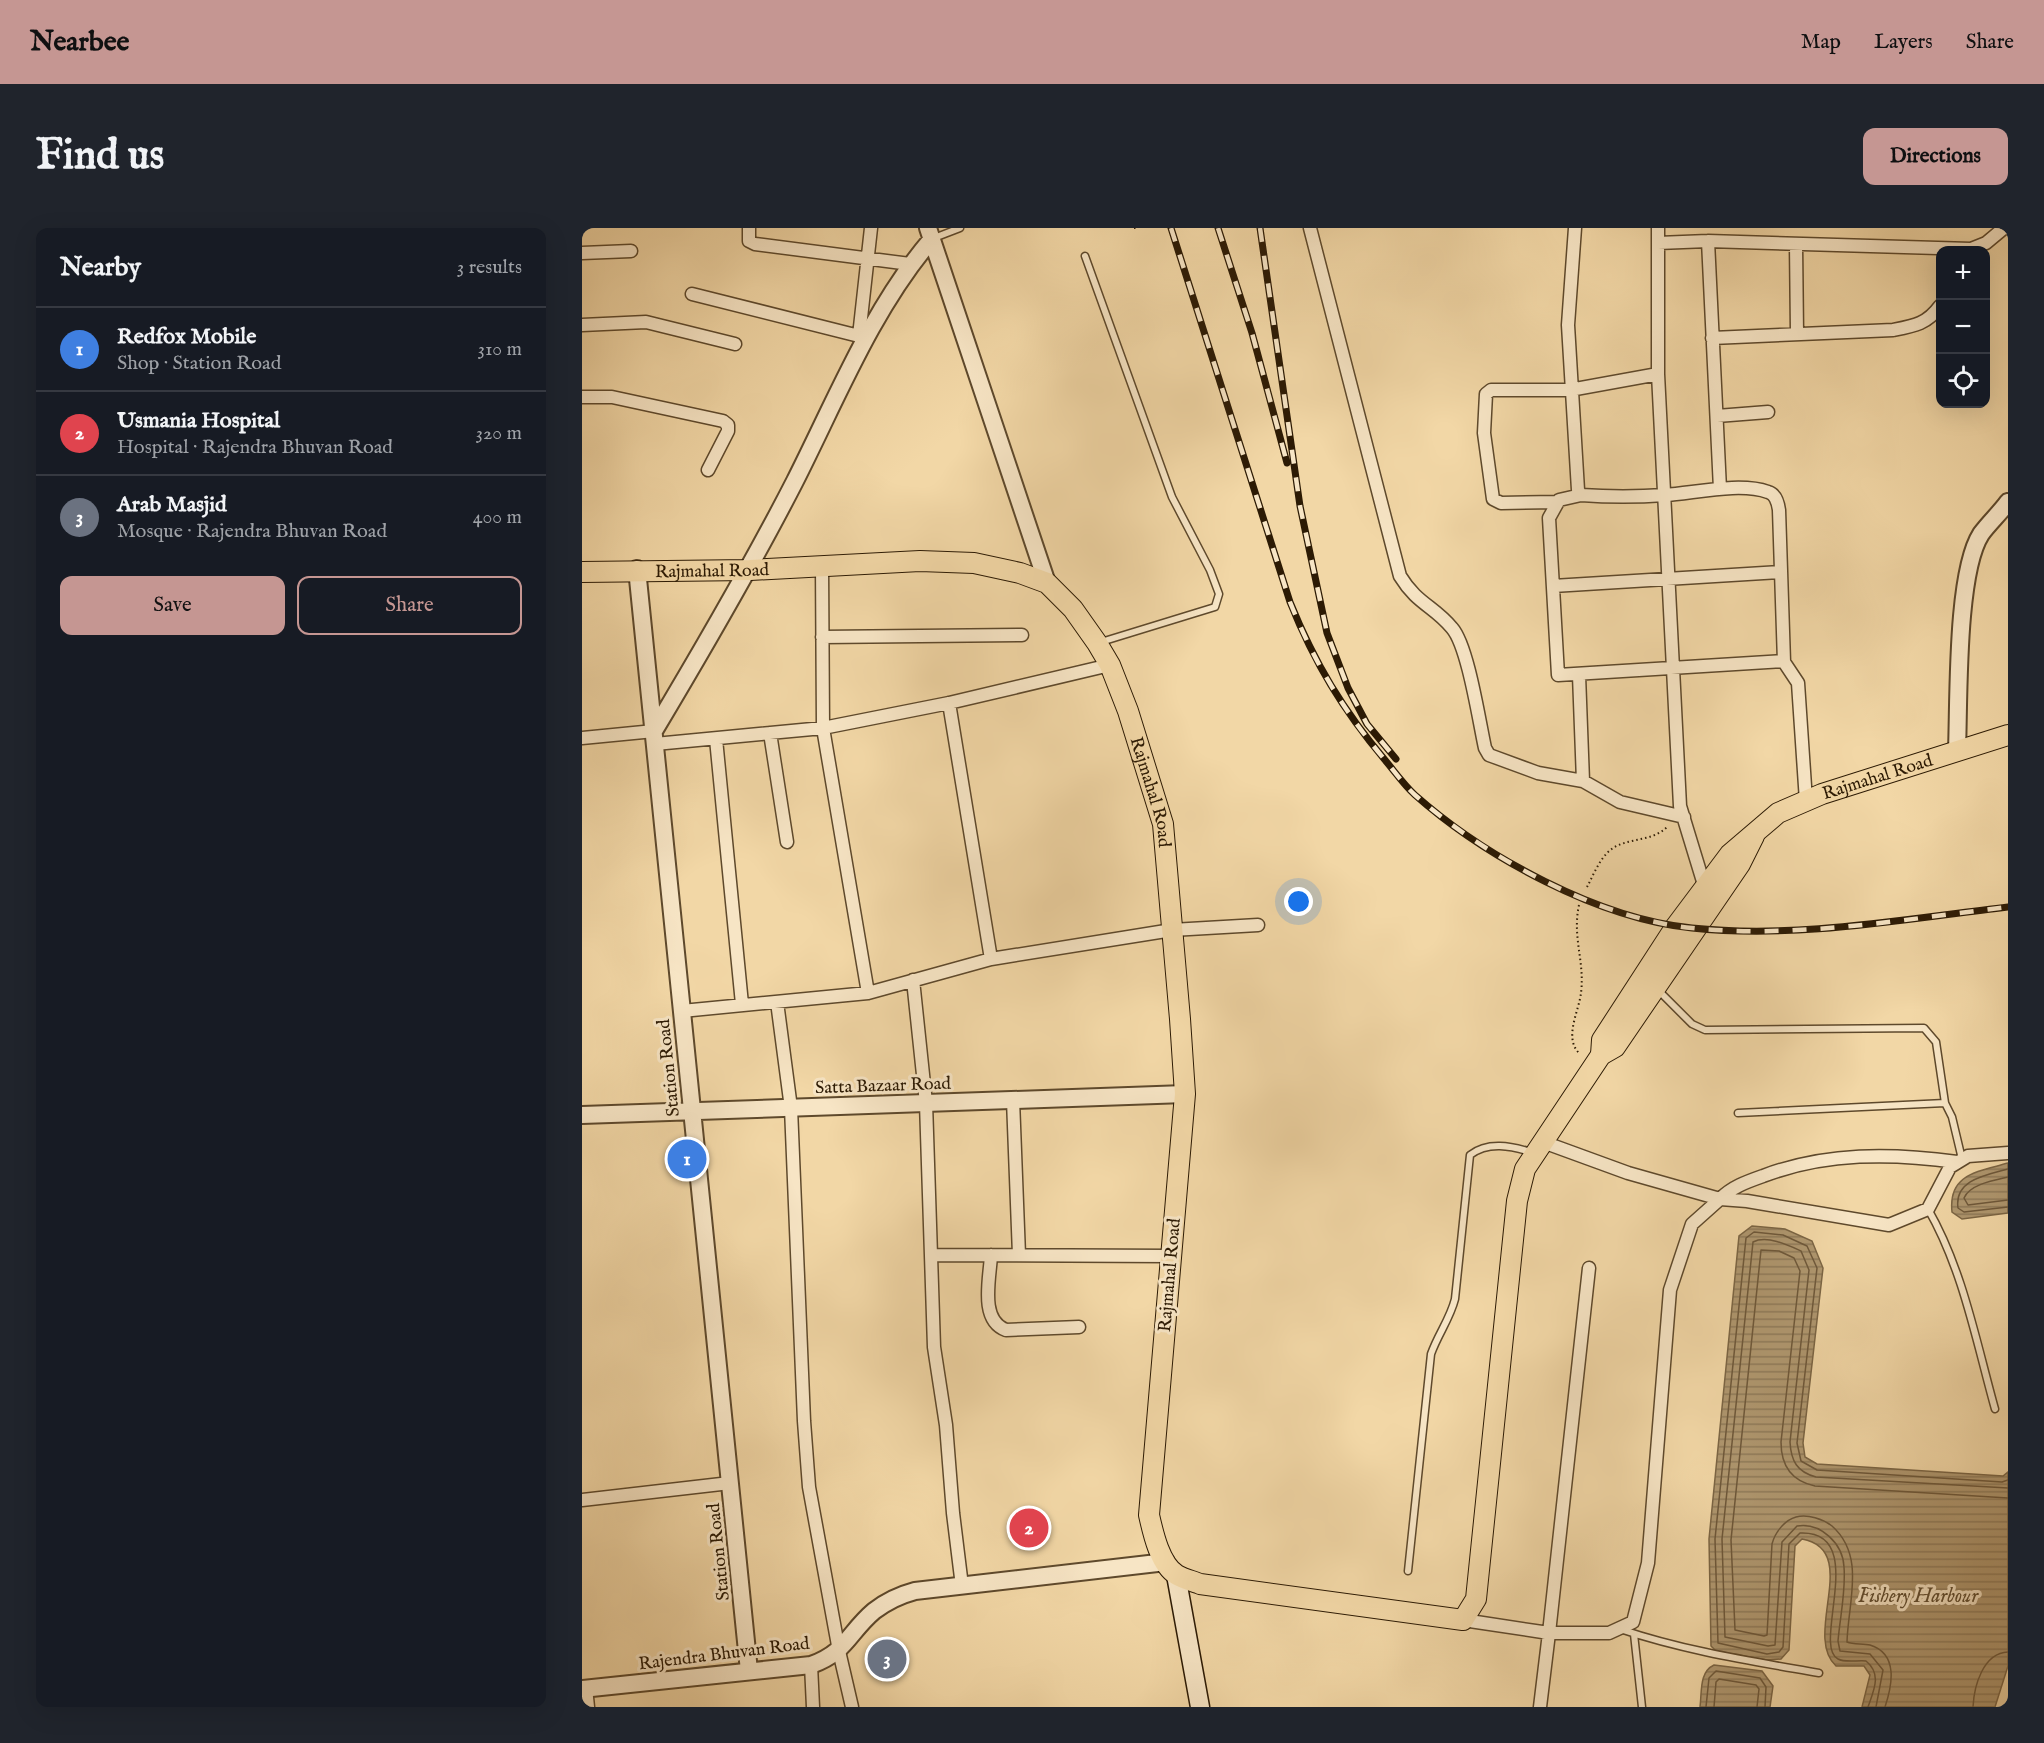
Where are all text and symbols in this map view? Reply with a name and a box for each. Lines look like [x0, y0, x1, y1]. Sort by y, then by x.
text: Nearbee [30, 25, 129, 60]
text: Map [1801, 29, 1841, 56]
text: Layers [1874, 29, 1933, 56]
text: Share [1966, 29, 2014, 56]
button: Directions [1863, 128, 2008, 185]
text: Find us [36, 130, 164, 183]
map controls [1936, 246, 1990, 408]
button: + [1936, 246, 1990, 300]
text: Nearby [60, 251, 141, 284]
text: 3 results [457, 255, 522, 280]
button: − [1936, 300, 1990, 354]
text: Redfox Mobile [117, 323, 256, 351]
text: 1 [76, 337, 83, 362]
text: 310 m [478, 337, 522, 362]
text: Shop · Station Road [117, 351, 281, 376]
button: locate [1936, 354, 1990, 408]
text: Usmania Hospital [117, 407, 280, 435]
text: 2 [75, 421, 84, 446]
text: 320 m [476, 421, 522, 446]
text: Hospital · Rajendra Bhuvan Road [117, 435, 393, 460]
text: Arab Masjid [117, 491, 227, 519]
text: 3 [76, 505, 83, 530]
text: 400 m [473, 505, 522, 530]
text: Mosque · Rajendra Bhuvan Road [117, 519, 387, 544]
street label: Rajmahal Road [655, 559, 770, 584]
button: Save [60, 576, 285, 635]
button: Share [297, 576, 522, 635]
street label: Rajmahal Road [1124, 734, 1175, 849]
street label: Rajmahal Road [1820, 750, 1936, 806]
your location [1284, 887, 1313, 916]
street label: Station Road [653, 1018, 686, 1118]
street label: Satta Bazaar Road [815, 1073, 952, 1100]
pin: 1 [668, 1136, 706, 1182]
street label: Rajmahal Road [1154, 1217, 1187, 1333]
street label: Station Road [703, 1502, 736, 1602]
pin: 2 [1010, 1506, 1048, 1550]
water label: Fishery Harbour [1858, 1584, 1979, 1609]
street label: Rajendra Bhuvan Road [637, 1633, 811, 1676]
pin: 3 [868, 1636, 906, 1682]

